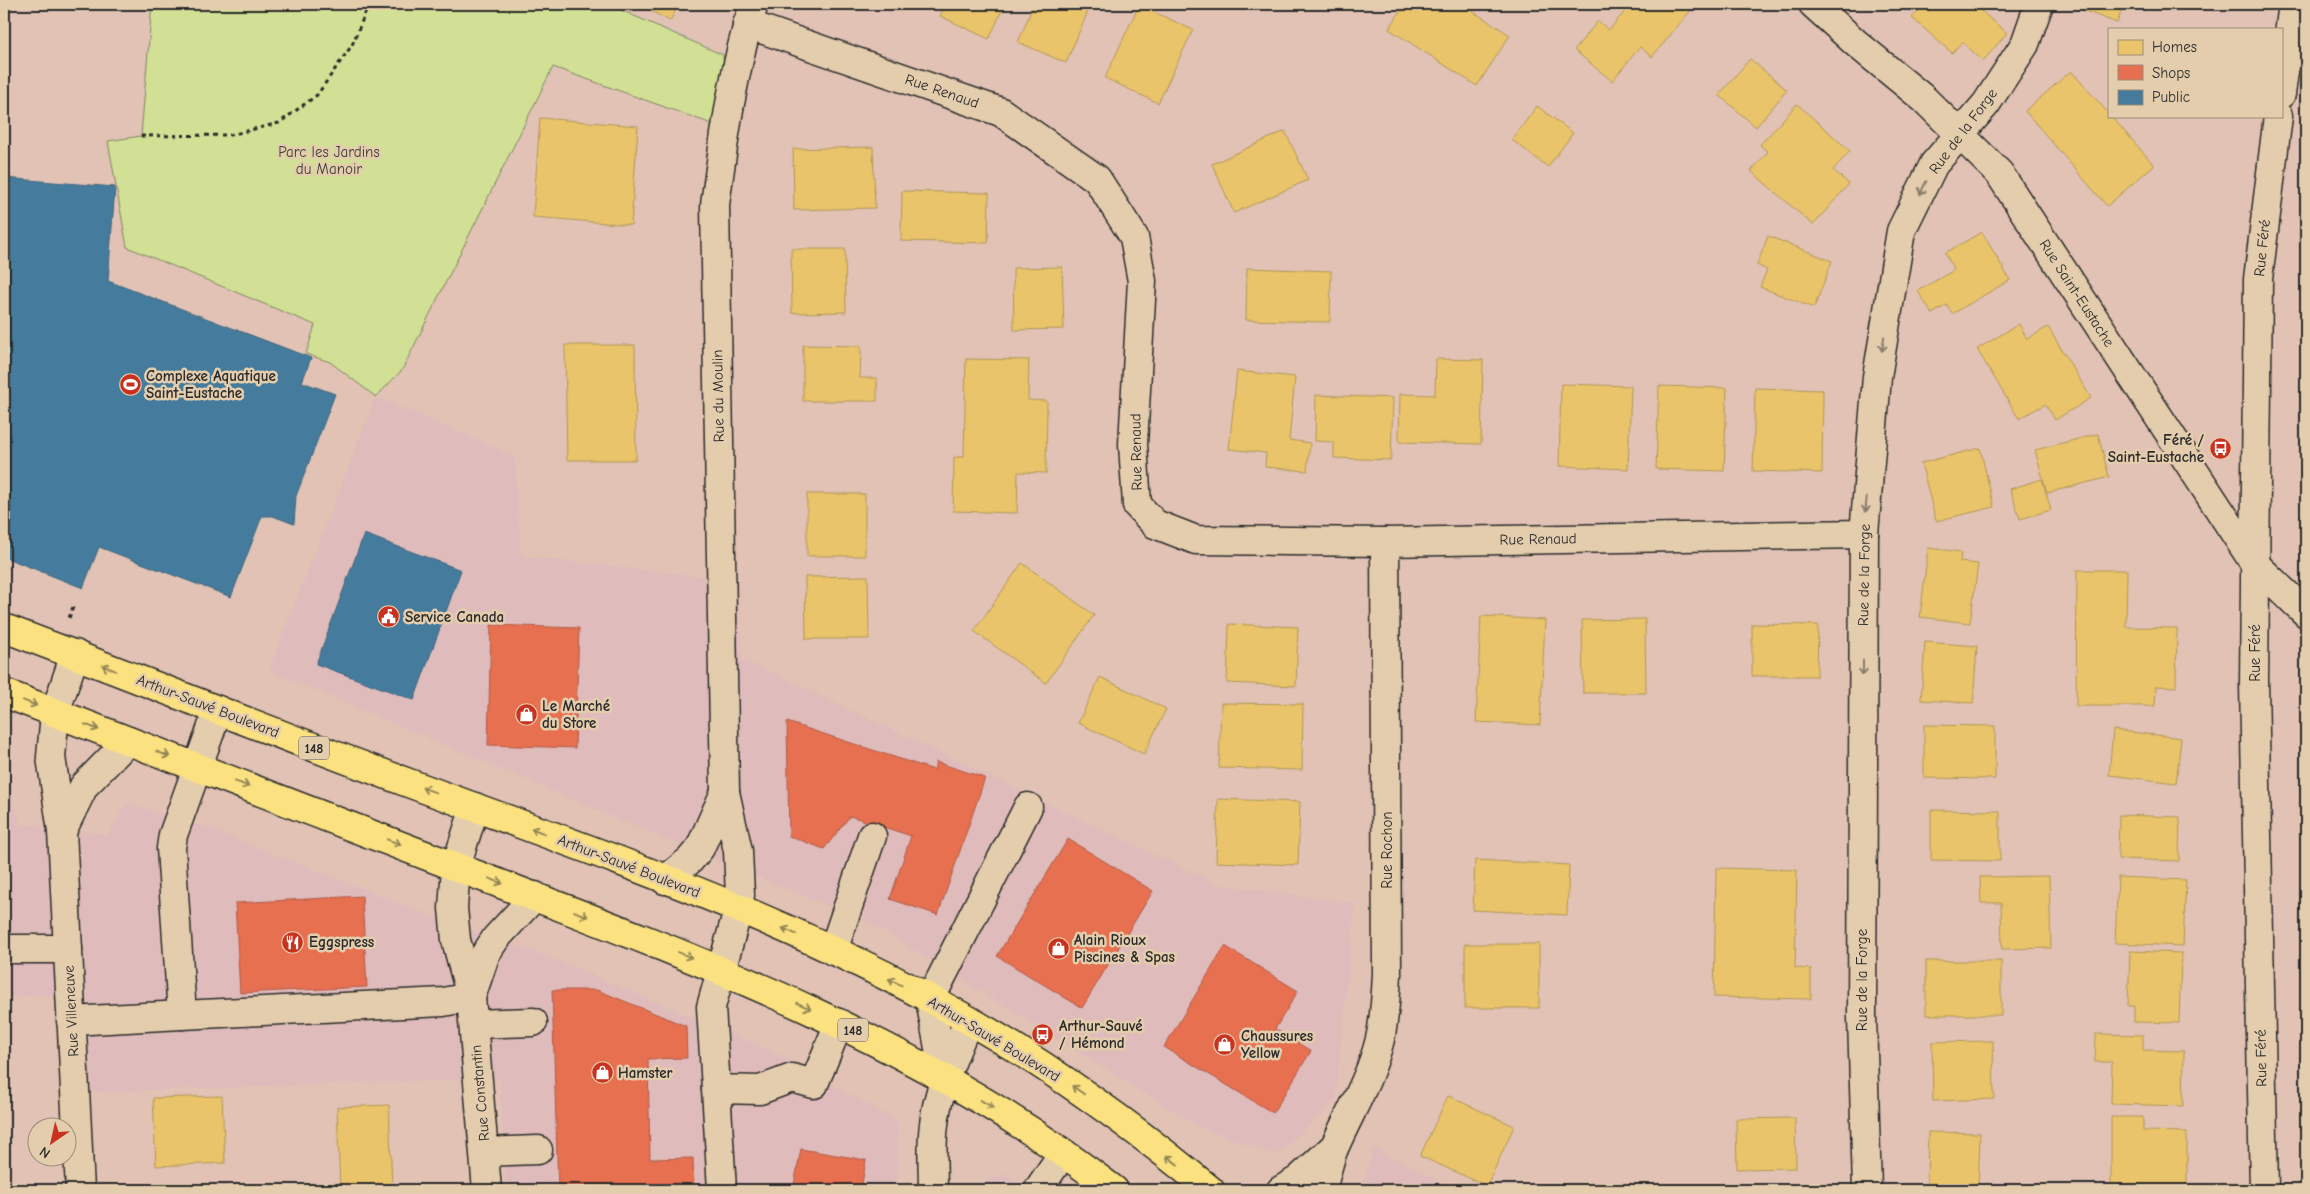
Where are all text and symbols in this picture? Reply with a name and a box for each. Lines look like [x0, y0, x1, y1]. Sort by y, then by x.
legend [2108, 28, 2282, 118]
text: Homes [2152, 38, 2197, 56]
text: Shops [2152, 64, 2190, 82]
street label: Rue Renaud [903, 70, 981, 112]
street label: Rue de la Forge [1925, 84, 2001, 177]
text: Public [2152, 88, 2190, 106]
park label: Parc les Jardins du Manoir [278, 143, 380, 178]
one-way arrow [1918, 180, 1928, 195]
street label: Rue Féré [2250, 218, 2274, 278]
street label: Rue Saint-Eustache [2036, 236, 2119, 351]
one-way arrow [1877, 335, 1887, 351]
street label: Rue du Moulin [708, 349, 728, 443]
place label: Complexe Aquatique Saint-Eustache [146, 367, 276, 402]
sports icon: Complexe Aquatique Saint-Eustache [118, 373, 142, 397]
street label: Rue Renaud [1126, 413, 1146, 491]
place label: Féré / Saint-Eustache [2108, 431, 2204, 466]
bus stop icon: Féré / Saint-Eustache [2208, 437, 2232, 461]
one-way arrow [1861, 497, 1871, 513]
street label: Rue de la Forge [1854, 523, 1874, 626]
street label: Rue Renaud [1499, 529, 1577, 549]
public building icon: Service Canada [377, 605, 401, 629]
place label: Service Canada [405, 608, 504, 626]
street label: Rue Féré [2246, 624, 2264, 682]
one-way arrow [1858, 659, 1868, 675]
one-way arrow [102, 663, 117, 672]
street label: Arthur-Sauvé Boulevard [134, 671, 282, 741]
place label: Le Marché du Store [542, 697, 610, 732]
one-way arrow [21, 699, 37, 708]
shop icon: Le Marché du Store [514, 703, 538, 727]
one-way arrow [84, 723, 99, 732]
road number: 148 [299, 736, 329, 760]
one-way arrow [154, 750, 170, 759]
one-way arrow [234, 780, 250, 789]
one-way arrow [422, 785, 437, 794]
street label: Rue Rochon [1378, 811, 1396, 889]
one-way arrow [530, 826, 546, 835]
street label: Arthur-Sauvé Boulevard [555, 831, 703, 901]
one-way arrow [386, 838, 401, 848]
one-way arrow [488, 877, 503, 886]
one-way arrow [573, 910, 588, 919]
one-way arrow [782, 926, 797, 936]
street label: Rue de la Forge [1853, 928, 1871, 1031]
restaurant icon: Eggspress [281, 930, 305, 954]
place label: Alain Rioux Piscines & Spas [1074, 931, 1175, 966]
place label: Eggspress [309, 933, 374, 951]
shop icon: Alain Rioux Piscines & Spas [1046, 937, 1070, 961]
one-way arrow [677, 951, 693, 960]
street label: Rue Villeneuve [60, 964, 82, 1057]
one-way arrow [887, 977, 902, 987]
street label: Arthur-Sauvé Boulevard [925, 992, 1063, 1086]
one-way arrow [796, 1002, 811, 1012]
place label: Arthur-Sauvé / Hémond [1059, 1017, 1143, 1052]
road number: 148 [838, 1018, 868, 1042]
bus stop icon: Arthur-Sauvé / Hémond [1031, 1023, 1055, 1047]
place label: Chaussures Yellow [1241, 1027, 1313, 1062]
street label: Rue Féré [2251, 1029, 2271, 1087]
shop icon: Chaussures Yellow [1213, 1033, 1237, 1057]
street label: Rue Constantin [467, 1044, 493, 1142]
shop icon: Hamster [590, 1061, 614, 1085]
place label: Hamster [618, 1064, 673, 1082]
one-way arrow [1071, 1085, 1085, 1095]
one-way arrow [980, 1100, 994, 1110]
north arrow [28, 1116, 78, 1166]
text: N [36, 1143, 54, 1162]
one-way arrow [1166, 1154, 1179, 1165]

